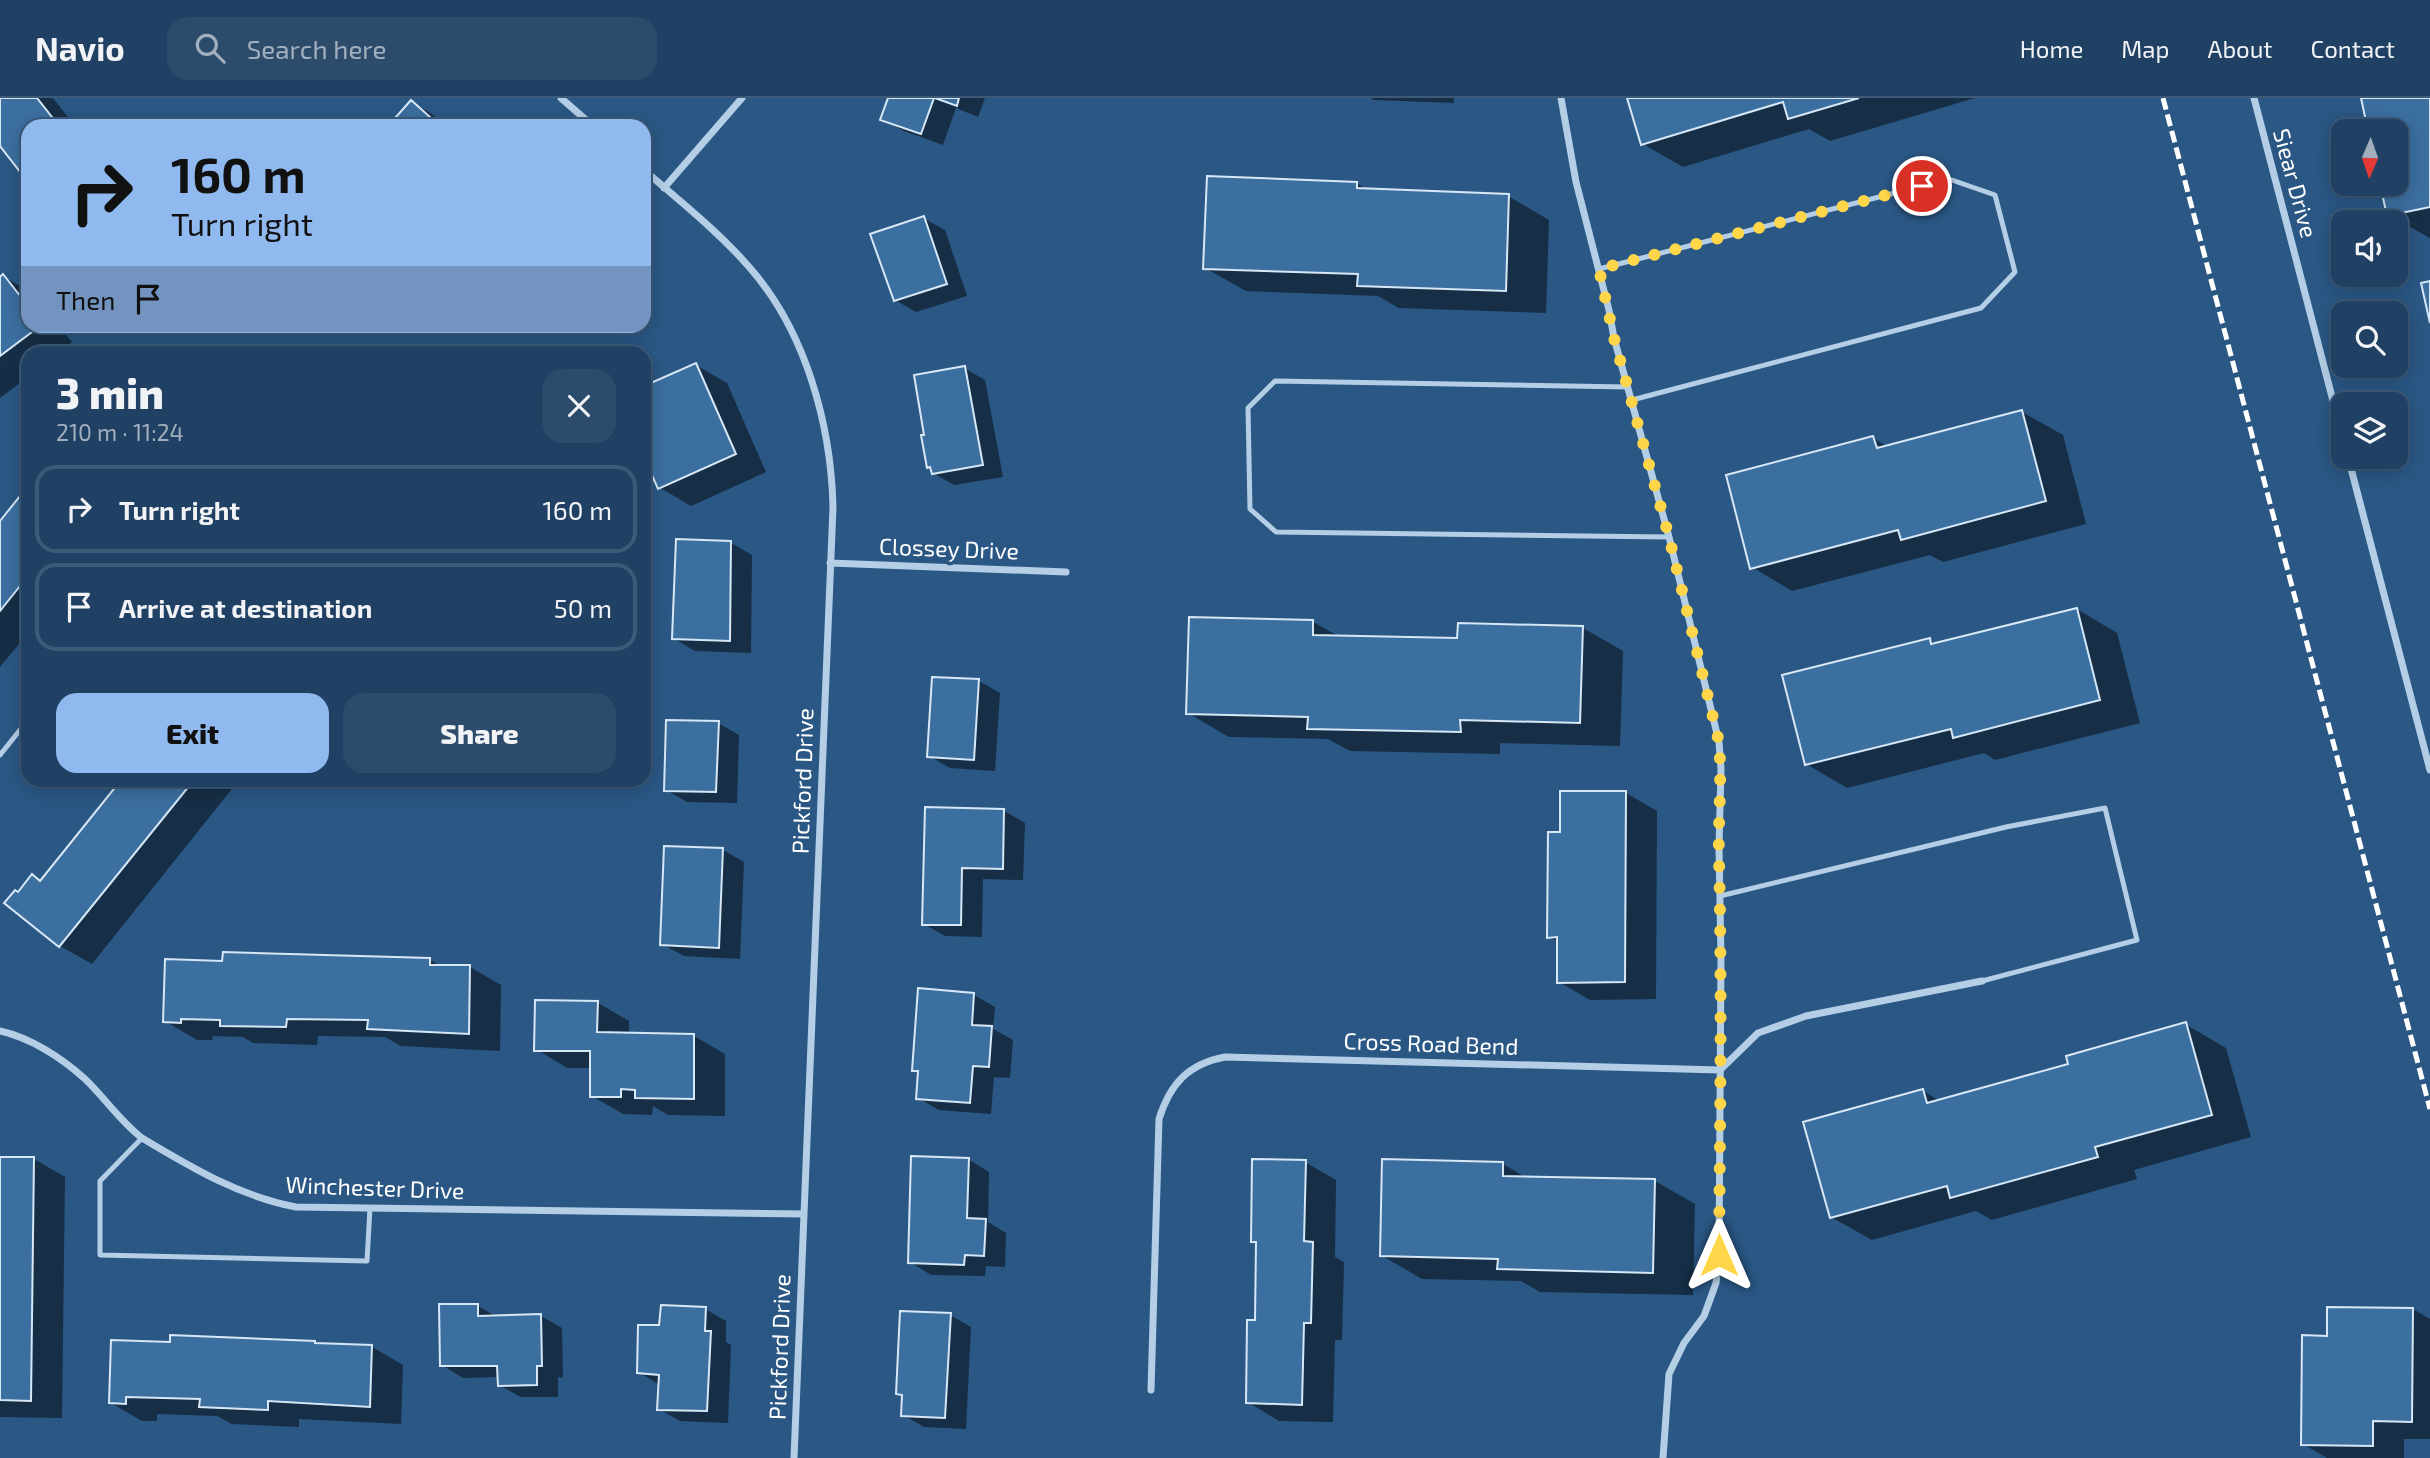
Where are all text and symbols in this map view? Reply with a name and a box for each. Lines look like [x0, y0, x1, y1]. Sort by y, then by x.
search box [167, 17, 657, 80]
text: Navio [35, 28, 125, 68]
icon: search [191, 29, 229, 67]
text: Search here [247, 33, 386, 64]
text: Home [2020, 34, 2083, 63]
text: Map [2121, 34, 2169, 63]
text: About [2207, 34, 2273, 63]
text: Contact [2311, 34, 2395, 63]
north arrow [2331, 119, 2408, 196]
map controls [2331, 119, 2408, 469]
street label: Siear Drive [2268, 125, 2324, 241]
text: 160 m [171, 144, 306, 203]
icon: right [56, 147, 147, 238]
pin [1892, 156, 1952, 216]
icon: arrive [1903, 167, 1941, 205]
text: Turn right [171, 204, 313, 242]
button: sound [2331, 210, 2408, 287]
icon: arrive [129, 280, 167, 318]
text: Then [56, 284, 115, 315]
button: search [2331, 301, 2408, 378]
text: 3 min [56, 367, 164, 417]
button: close [542, 369, 616, 443]
button: layers [2331, 392, 2408, 469]
text: 210 m · 11:24 [56, 418, 184, 446]
icon: right [60, 490, 98, 528]
text: Turn right [119, 494, 240, 525]
text: 160 m [543, 494, 612, 525]
street label: Clossey Drive [879, 532, 1019, 564]
icon: arrive [60, 588, 98, 626]
text: Arrive at destination [119, 592, 372, 623]
text: 50 m [554, 592, 612, 623]
button: Exit [56, 693, 329, 773]
button: Share [343, 693, 616, 773]
street label: Pickford Drive [785, 708, 819, 854]
street label: Cross Road Bend [1343, 1026, 1519, 1060]
street label: Winchester Drive [285, 1170, 465, 1204]
position arrow [1682, 1218, 1756, 1292]
street label: Pickford Drive [762, 1274, 796, 1420]

